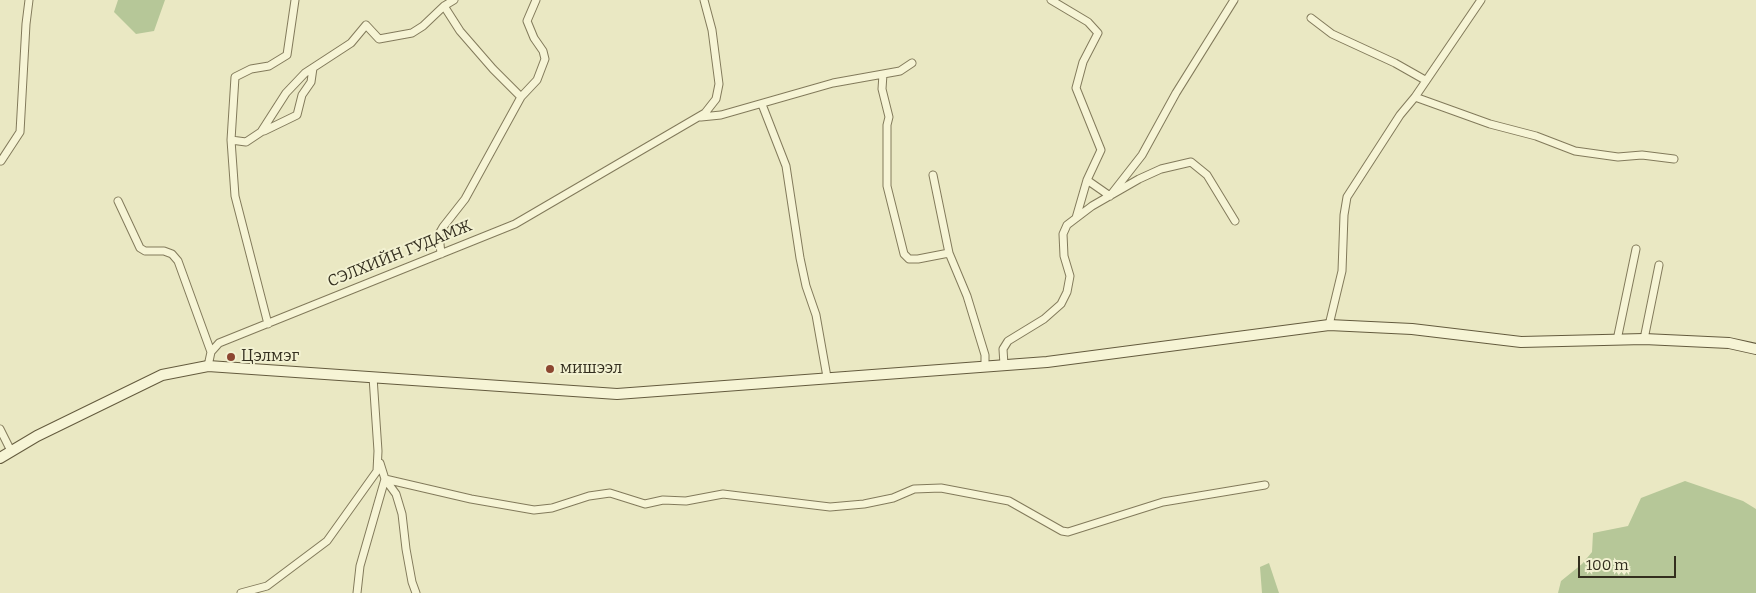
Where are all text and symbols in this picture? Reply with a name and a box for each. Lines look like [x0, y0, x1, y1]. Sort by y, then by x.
street label: СЭЛХИЙН ГУДАМЖ [325, 216, 475, 292]
place label: Цэлмэг [241, 347, 299, 367]
marker: Цэлмэг [225, 351, 237, 363]
place label: мишээл [560, 359, 622, 379]
marker: мишээл [544, 363, 556, 375]
scale bar [1581, 546, 1678, 578]
text: 100 m [1586, 556, 1629, 574]

